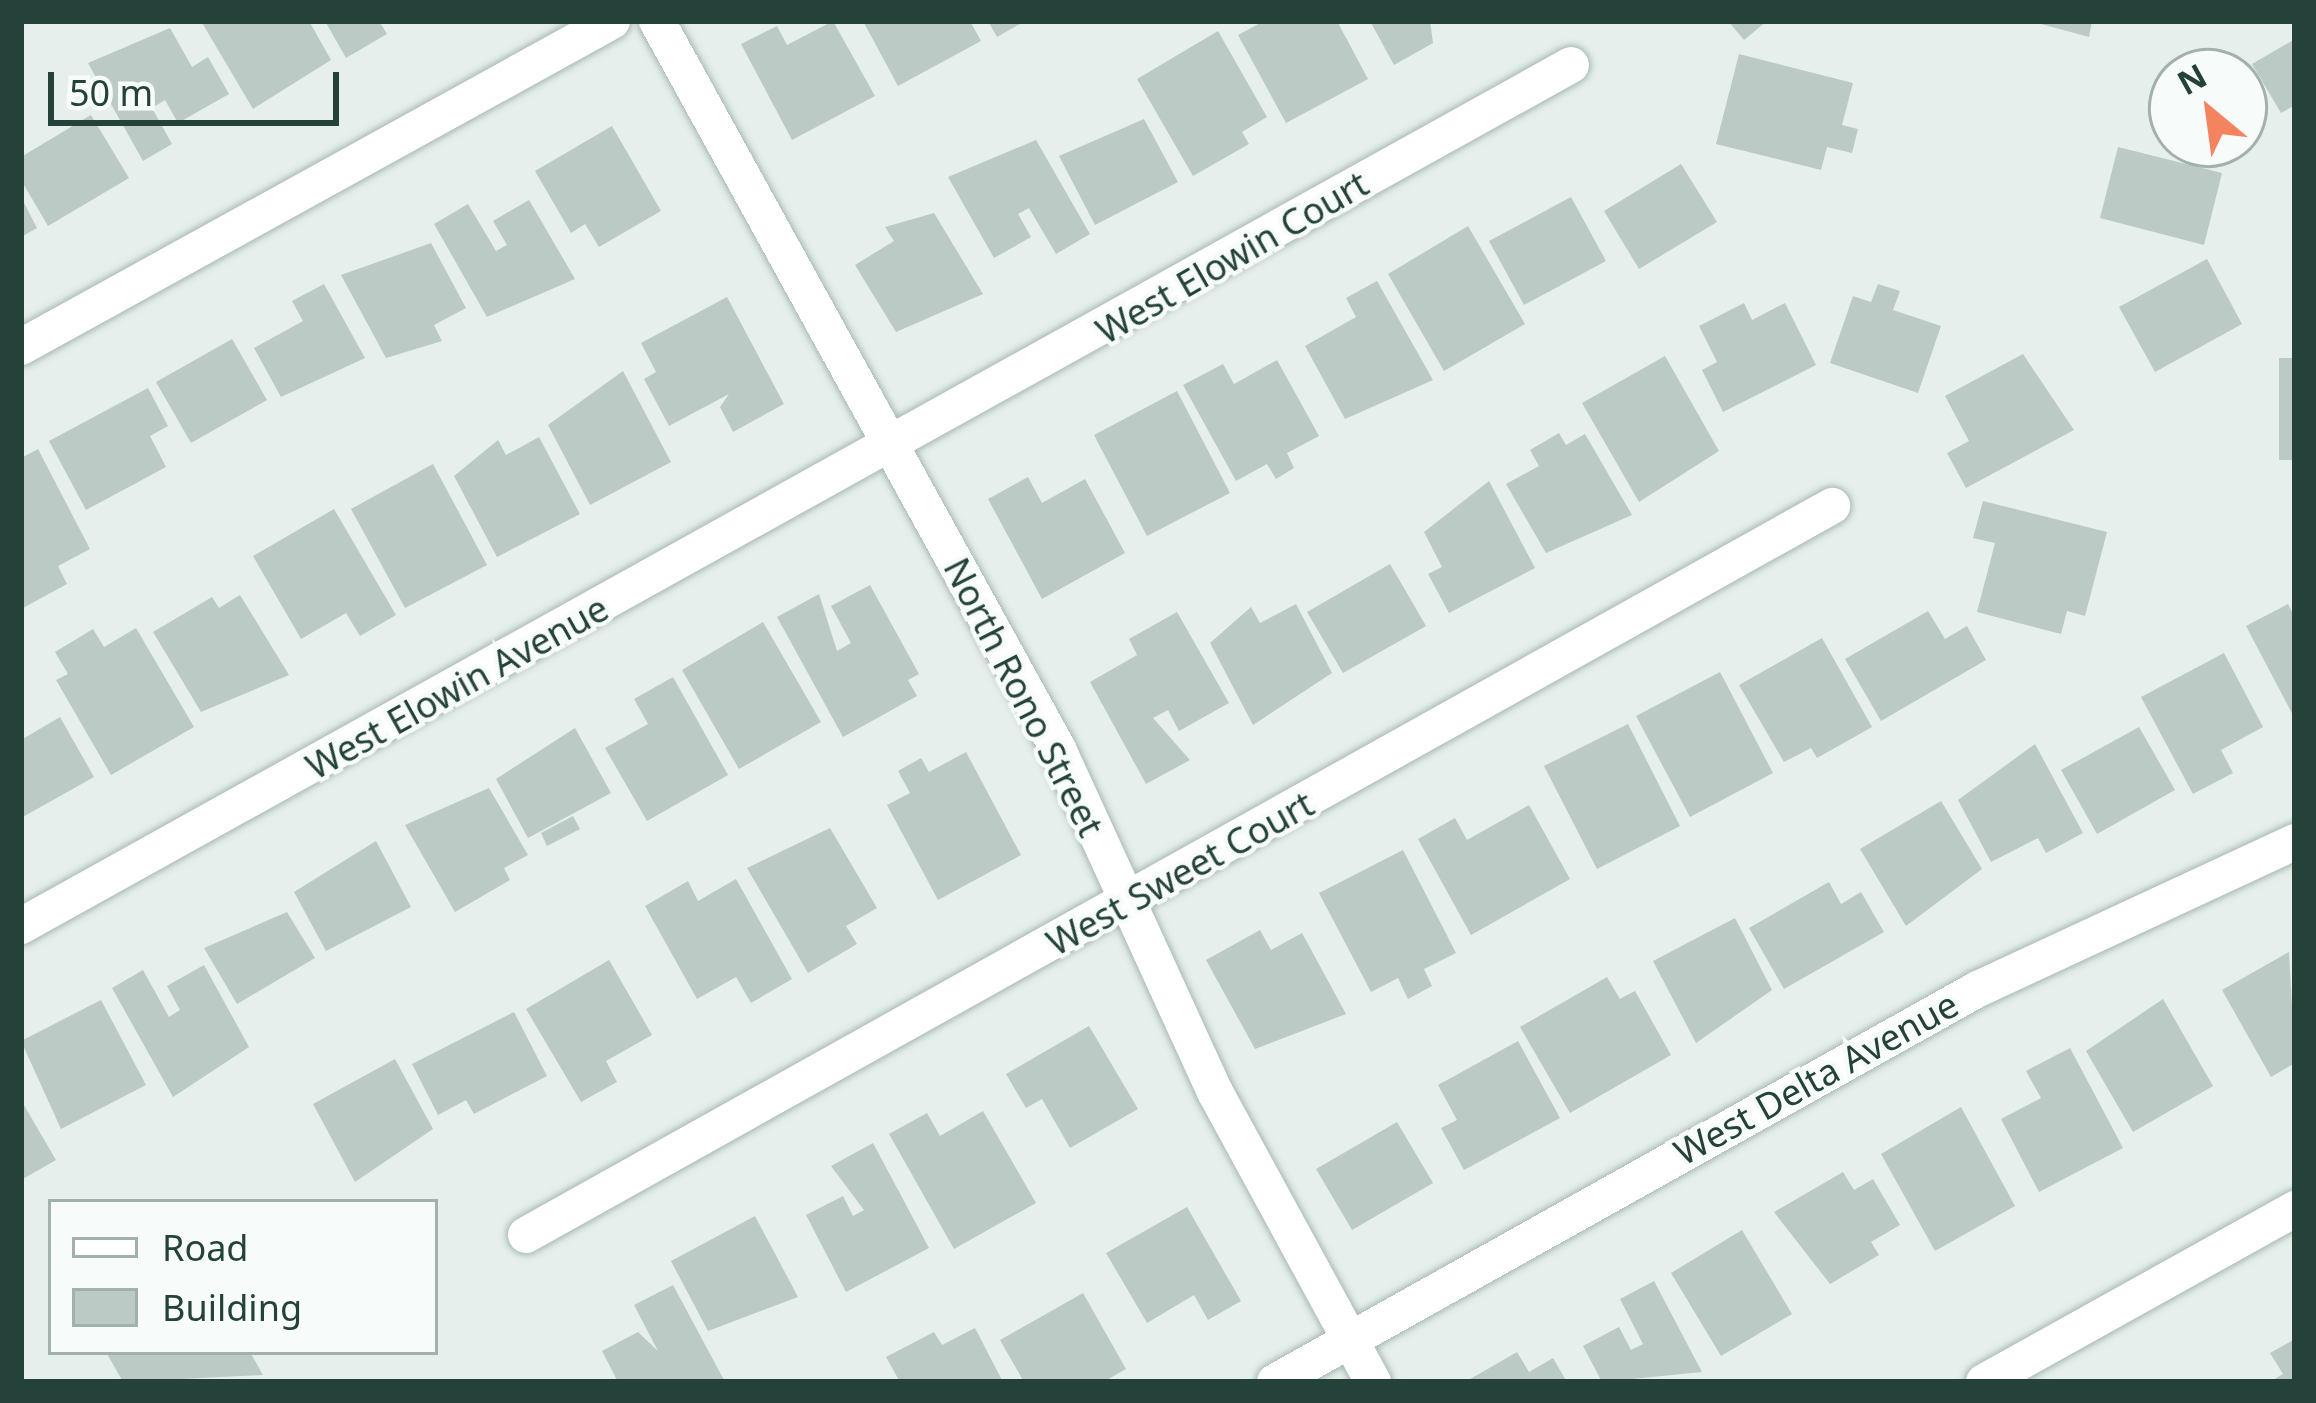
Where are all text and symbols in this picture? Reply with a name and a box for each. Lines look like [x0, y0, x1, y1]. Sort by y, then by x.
scale bar [54, 48, 345, 122]
north arrow [2148, 48, 2268, 168]
text: N [2169, 53, 2214, 105]
text: 50 m [69, 68, 153, 117]
street label: West Elowin Court [1088, 162, 1376, 352]
street label: North Rono Street [935, 551, 1113, 843]
street label: West Elowin Avenue [298, 586, 616, 788]
street label: West Sweet Court [1039, 782, 1321, 964]
street label: West Delta Avenue [1667, 982, 1965, 1174]
legend [48, 1199, 438, 1355]
text: Road [162, 1223, 249, 1272]
text: Building [162, 1283, 302, 1332]

